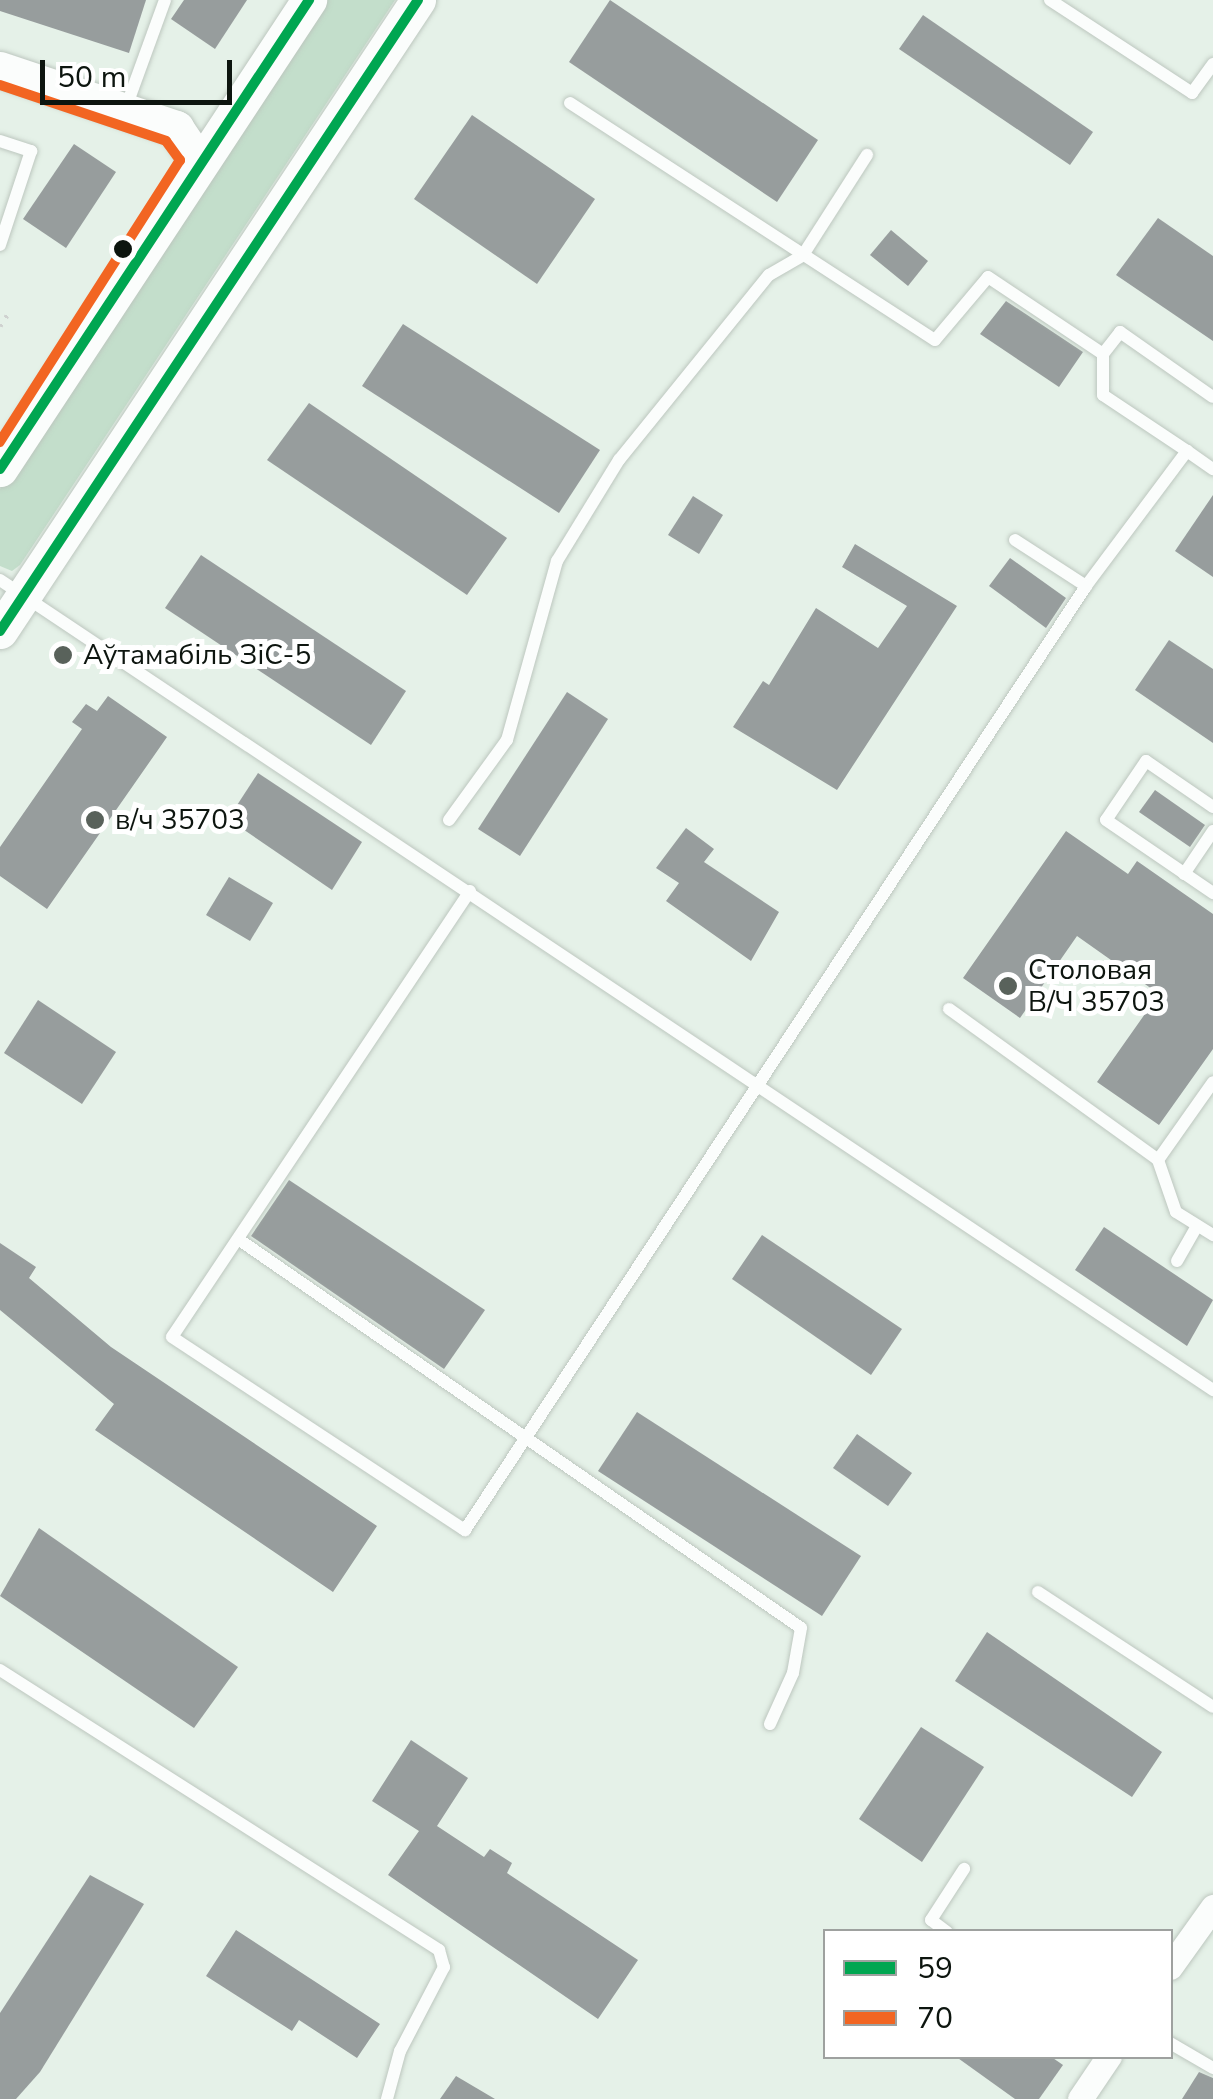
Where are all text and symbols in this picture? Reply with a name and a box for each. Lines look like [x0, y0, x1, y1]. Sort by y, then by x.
scale bar [45, 40, 238, 102]
text: 50 m [57, 57, 126, 98]
unlabelled marker [113, 239, 133, 259]
place label: Аўтамабіль ЗіС-5 [83, 638, 311, 672]
marker: Аўтамабіль ЗіС-5 [52, 644, 74, 666]
place label: в/ч 35703 [115, 803, 245, 837]
marker: в/ч 35703 [84, 809, 106, 831]
place label: Столовая В/Ч 35703 [1028, 953, 1165, 1019]
marker: Столовая В/Ч 35703 [997, 975, 1019, 997]
legend [823, 1929, 1173, 2059]
text: 59 [917, 1948, 953, 1989]
text: 70 [917, 1998, 953, 2039]

